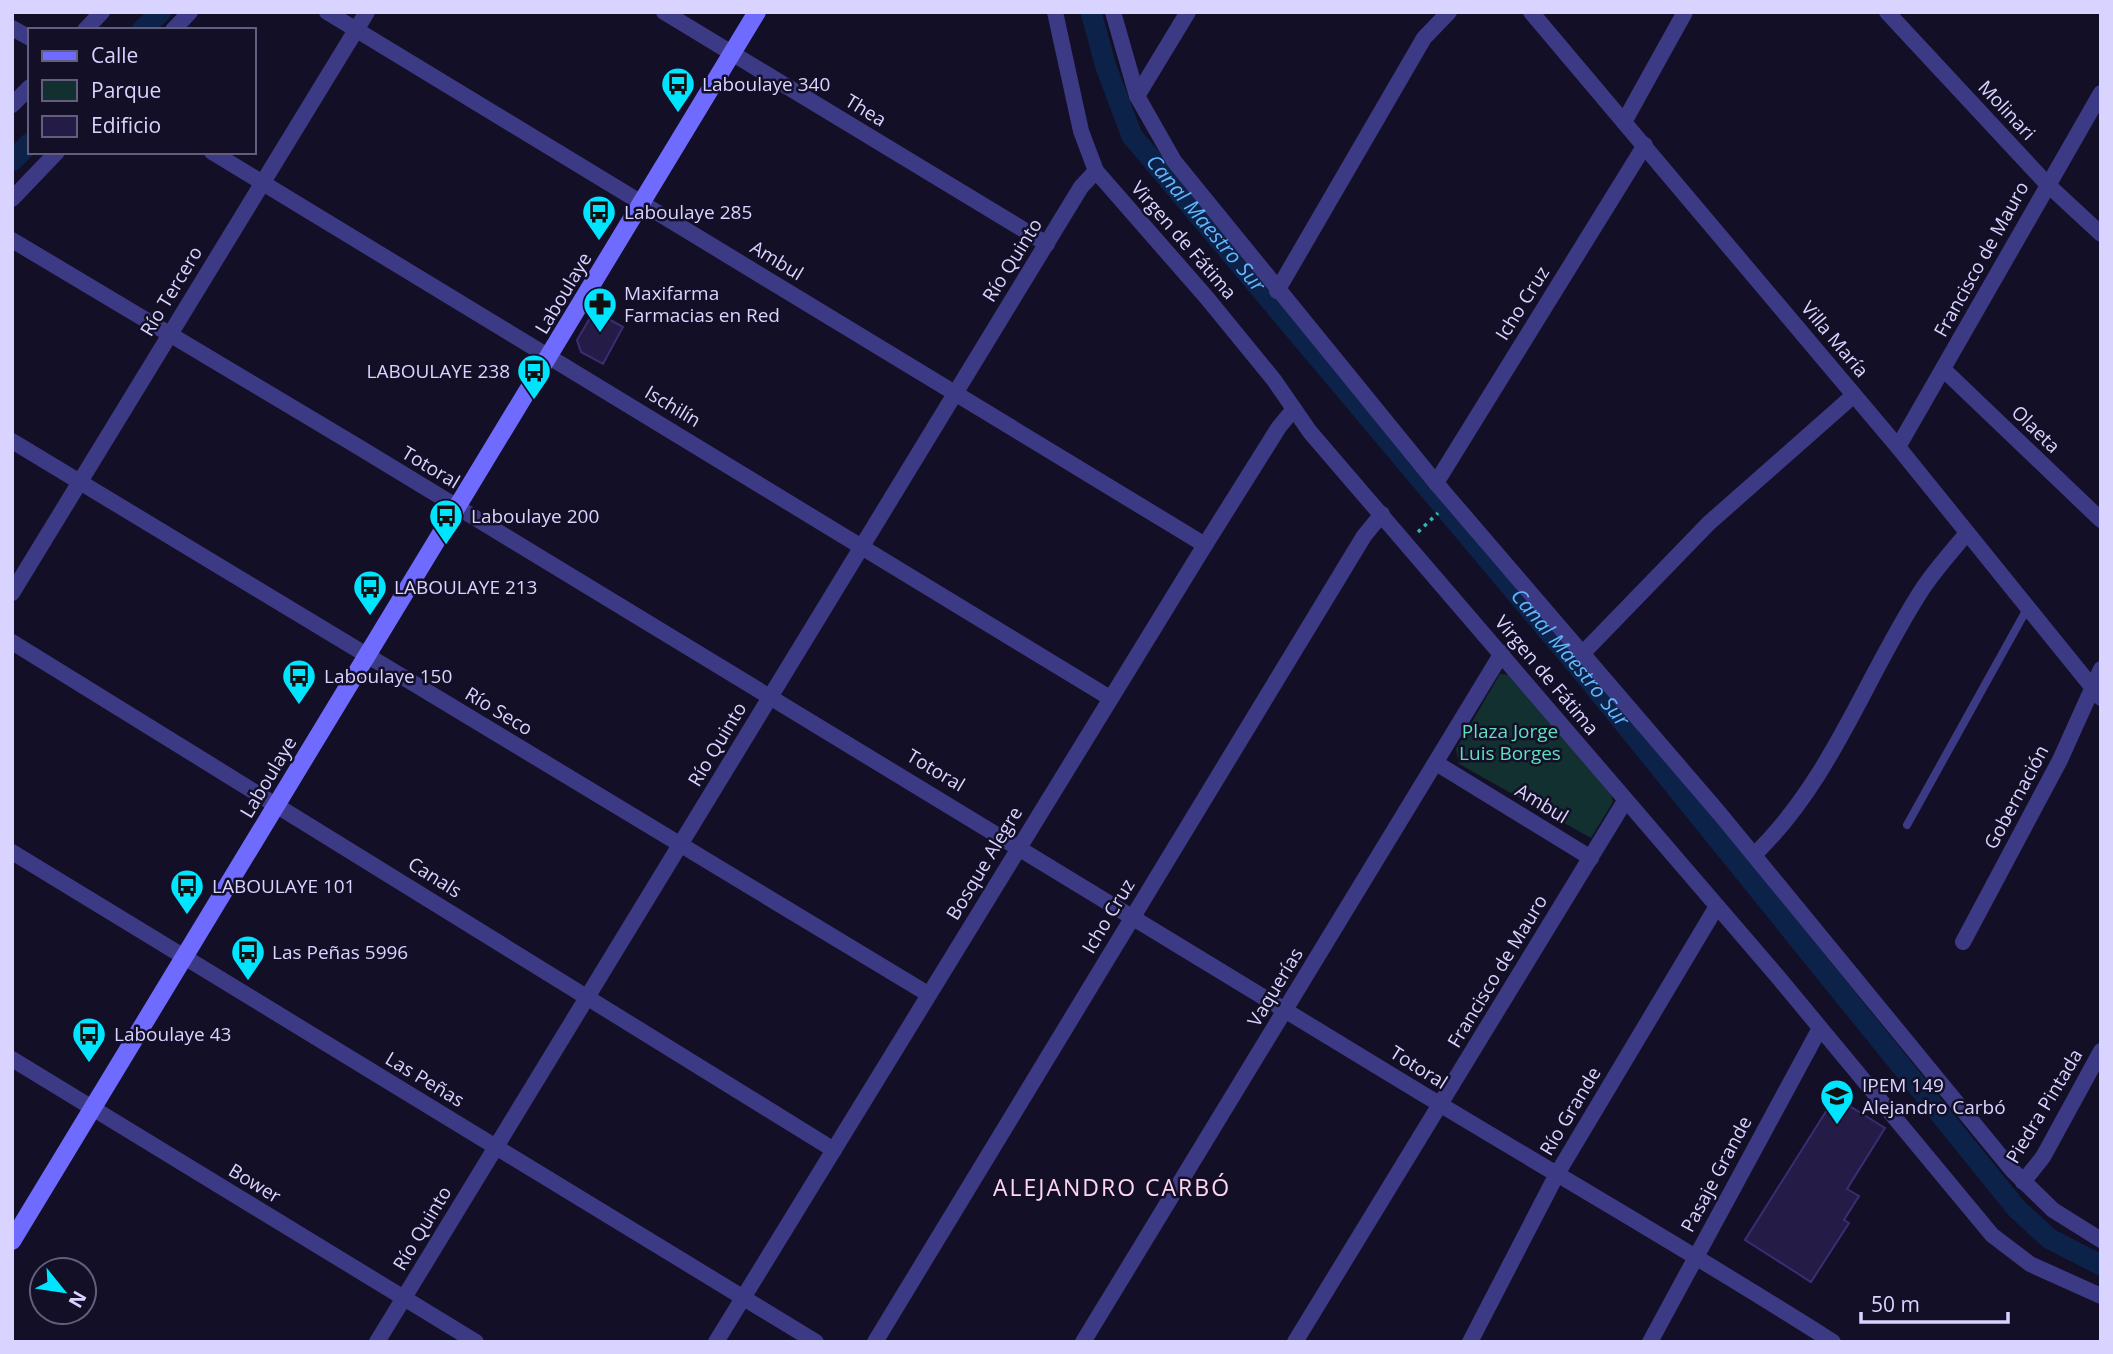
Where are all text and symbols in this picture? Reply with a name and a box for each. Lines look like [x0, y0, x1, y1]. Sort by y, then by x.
legend [28, 28, 256, 154]
text: Calle [91, 41, 138, 69]
bus stop icon: Laboulaye 340 [659, 65, 697, 114]
place label: Laboulaye 340 [702, 71, 830, 97]
street label: Molinari [1973, 74, 2041, 146]
text: Parque [91, 76, 161, 104]
street label: Thea [841, 88, 891, 132]
text: Edificio [91, 111, 161, 139]
water label: Canal Maestro Sur [1140, 148, 1273, 298]
street label: Virgen de Fátima [1125, 175, 1243, 305]
street label: Francisco de Mauro [1927, 177, 2035, 341]
bus stop icon: Laboulaye 285 [580, 193, 618, 242]
place label: Laboulaye 285 [624, 199, 752, 225]
street label: Río Quinto [976, 213, 1048, 307]
street label: Ambul [746, 234, 808, 286]
street label: Río Tercero [134, 241, 208, 341]
street label: Laboulaye [528, 247, 598, 339]
street label: Icho Cruz [1489, 261, 1555, 345]
place label: Maxifarma Farmacias en Red [624, 280, 780, 328]
pharmacy icon: Maxifarma Farmacias en Red [581, 285, 619, 334]
street label: Villa María [1795, 295, 1875, 383]
bus stop icon: LABOULAYE 238 [515, 352, 553, 401]
place label: LABOULAYE 238 [367, 358, 510, 384]
street label: Ischilín [640, 379, 706, 433]
street label: Olaeta [2006, 399, 2066, 459]
street label: Totoral [397, 440, 465, 494]
bus stop icon: Laboulaye 200 [427, 497, 465, 546]
place label: Laboulaye 200 [471, 503, 599, 529]
bus stop icon: LABOULAYE 213 [351, 568, 389, 617]
place label: LABOULAYE 213 [394, 574, 537, 600]
water label: Canal Maestro Sur [1505, 582, 1637, 733]
street label: Virgen de Fátima [1489, 610, 1605, 740]
bus stop icon: Laboulaye 150 [280, 657, 318, 706]
place label: Laboulaye 150 [324, 663, 452, 689]
street label: Río Seco [460, 681, 538, 741]
street label: Río Quinto [682, 697, 752, 791]
park label: Plaza Jorge Luis Borges [1459, 718, 1561, 766]
street label: Laboulaye [233, 731, 303, 823]
street label: Gobernación [1978, 740, 2054, 854]
street label: Totoral [902, 743, 970, 797]
street label: Ambul [1511, 777, 1573, 829]
street label: Bosque Alegre [940, 801, 1028, 925]
street label: Canals [403, 850, 467, 904]
bus stop icon: LABOULAYE 101 [168, 867, 206, 916]
place label: LABOULAYE 101 [212, 873, 355, 899]
street label: Icho Cruz [1076, 874, 1140, 958]
street label: Francisco de Mauro [1441, 890, 1553, 1052]
bus stop icon: Las Peñas 5996 [229, 933, 267, 982]
place label: Las Peñas 5996 [272, 939, 408, 965]
street label: Vaquerías [1241, 943, 1309, 1031]
bus stop icon: Laboulaye 43 [70, 1015, 108, 1064]
place label: Laboulaye 43 [114, 1021, 231, 1047]
street label: Totoral [1385, 1039, 1453, 1095]
street label: Piedra Pintada [2000, 1044, 2088, 1168]
street label: Las Peñas [381, 1045, 469, 1113]
street label: Río Grande [1533, 1062, 1607, 1160]
place label: IPEM 149 Alejandro Carbó [1862, 1072, 2006, 1120]
school or university icon: IPEM 149 Alejandro Carbó [1818, 1077, 1856, 1126]
street label: Pasaje Grande [1674, 1111, 1758, 1237]
street label: Bower [224, 1157, 286, 1209]
district label: ALEJANDRO CARBÓ [993, 1171, 1231, 1203]
street label: Río Quinto [387, 1181, 457, 1275]
north arrow [28, 1256, 98, 1326]
scale bar [1861, 1280, 2008, 1324]
text: N [63, 1286, 93, 1313]
text: 50 m [1871, 1290, 1920, 1318]

